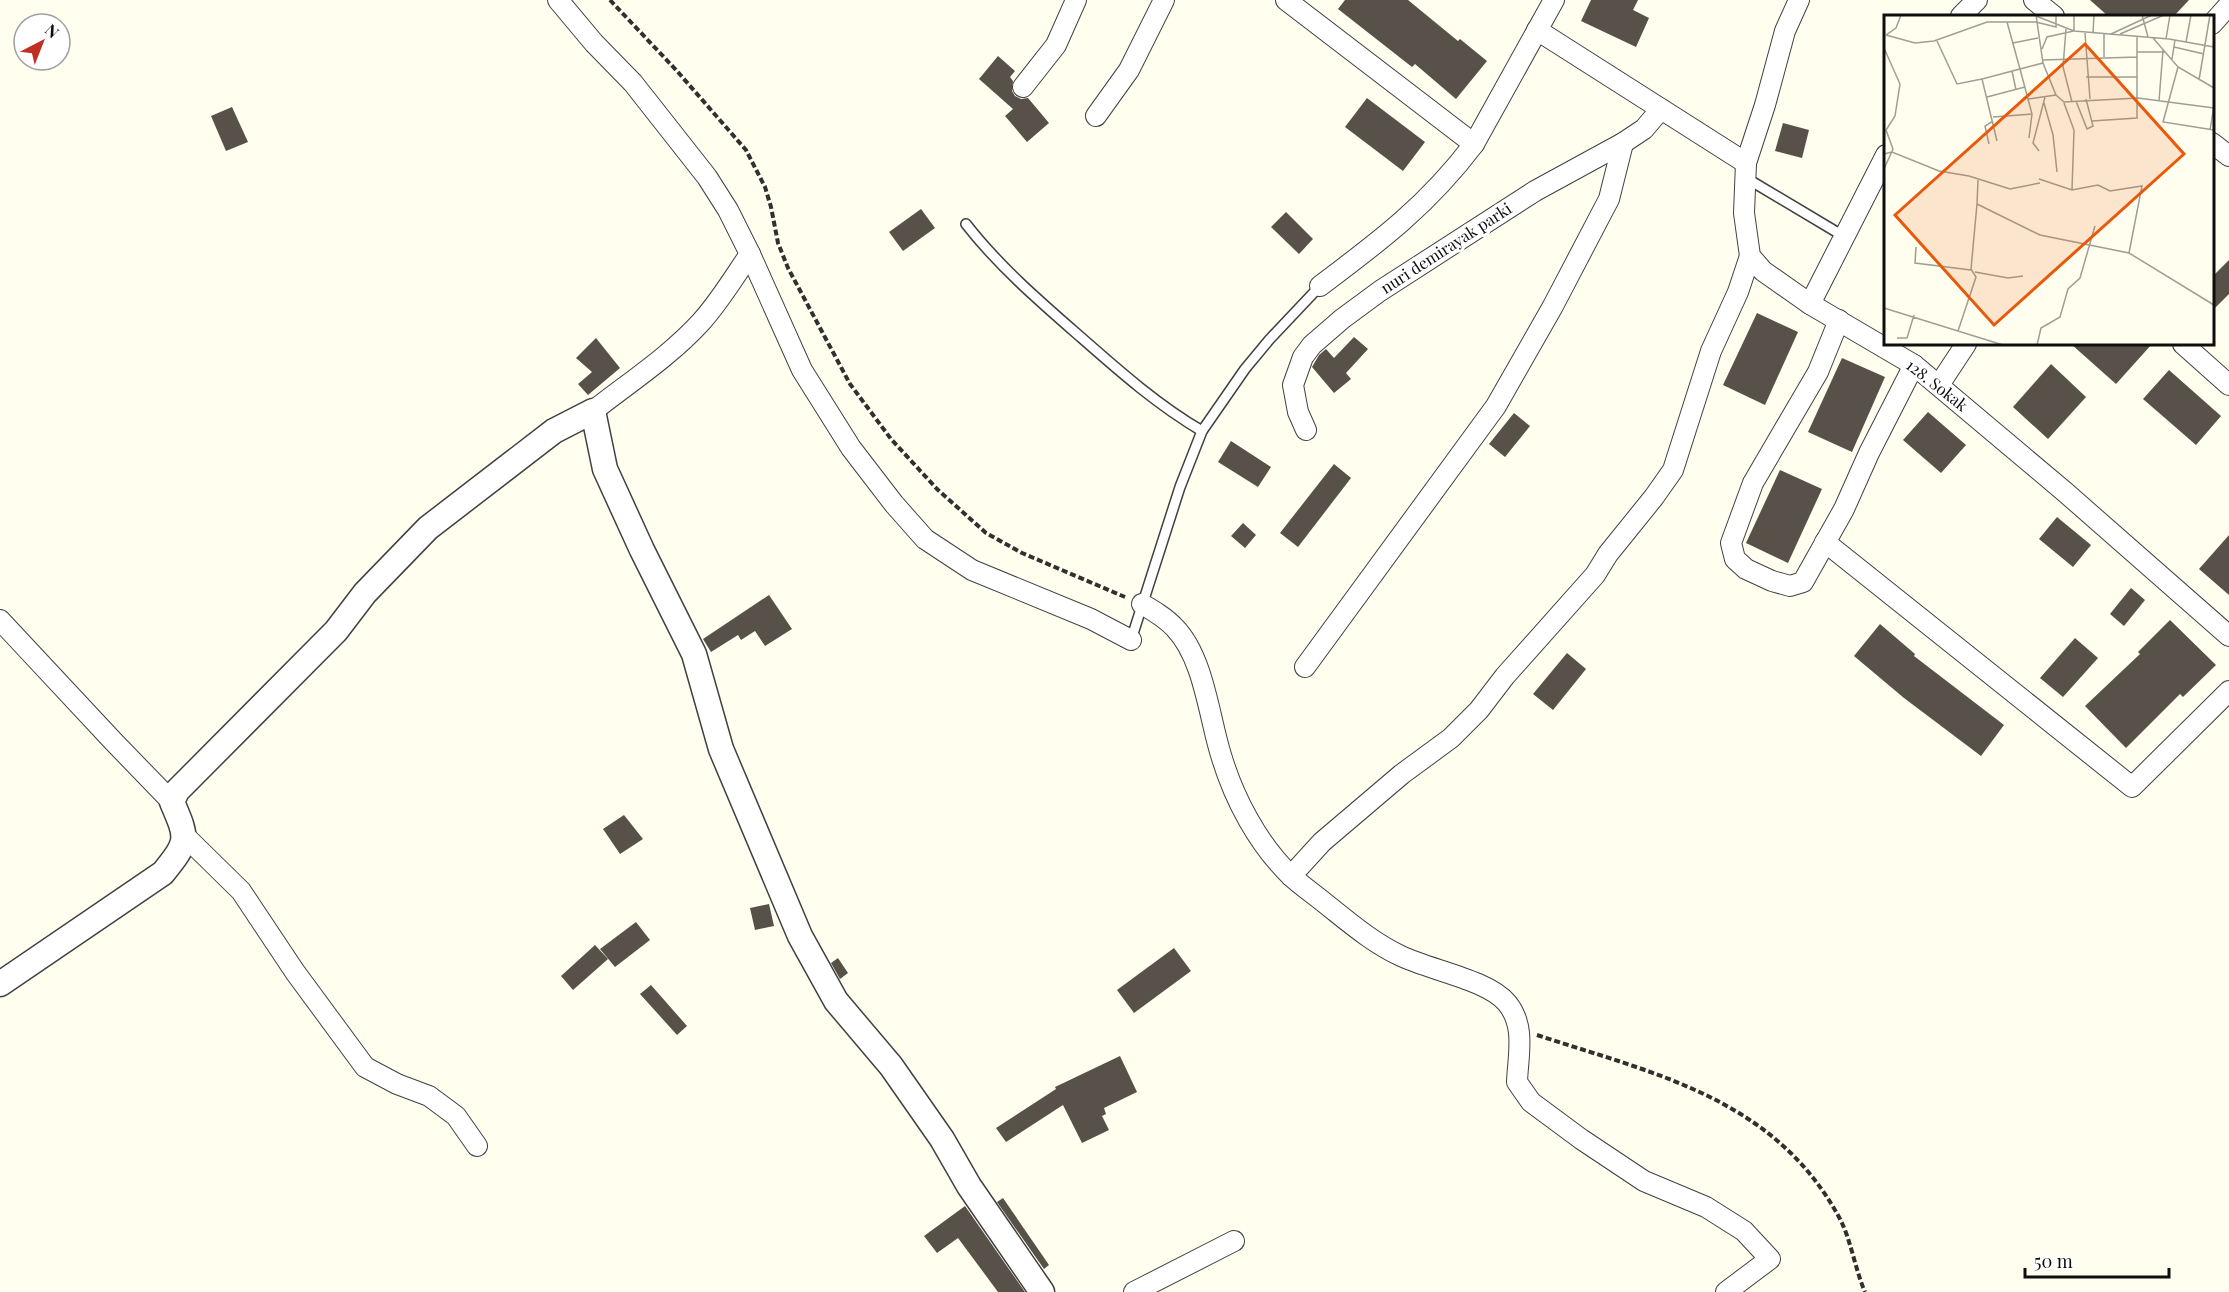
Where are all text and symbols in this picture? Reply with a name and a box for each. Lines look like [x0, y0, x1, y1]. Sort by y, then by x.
north arrow [12, 12, 72, 72]
inset map [1884, 15, 2214, 345]
text: N [41, 19, 64, 42]
street label: nuri demirayak parki [1376, 197, 1515, 298]
street label: 128. Sokak [1902, 354, 1973, 415]
scale bar [2025, 1241, 2169, 1279]
text: 50 m [2034, 1249, 2073, 1273]

